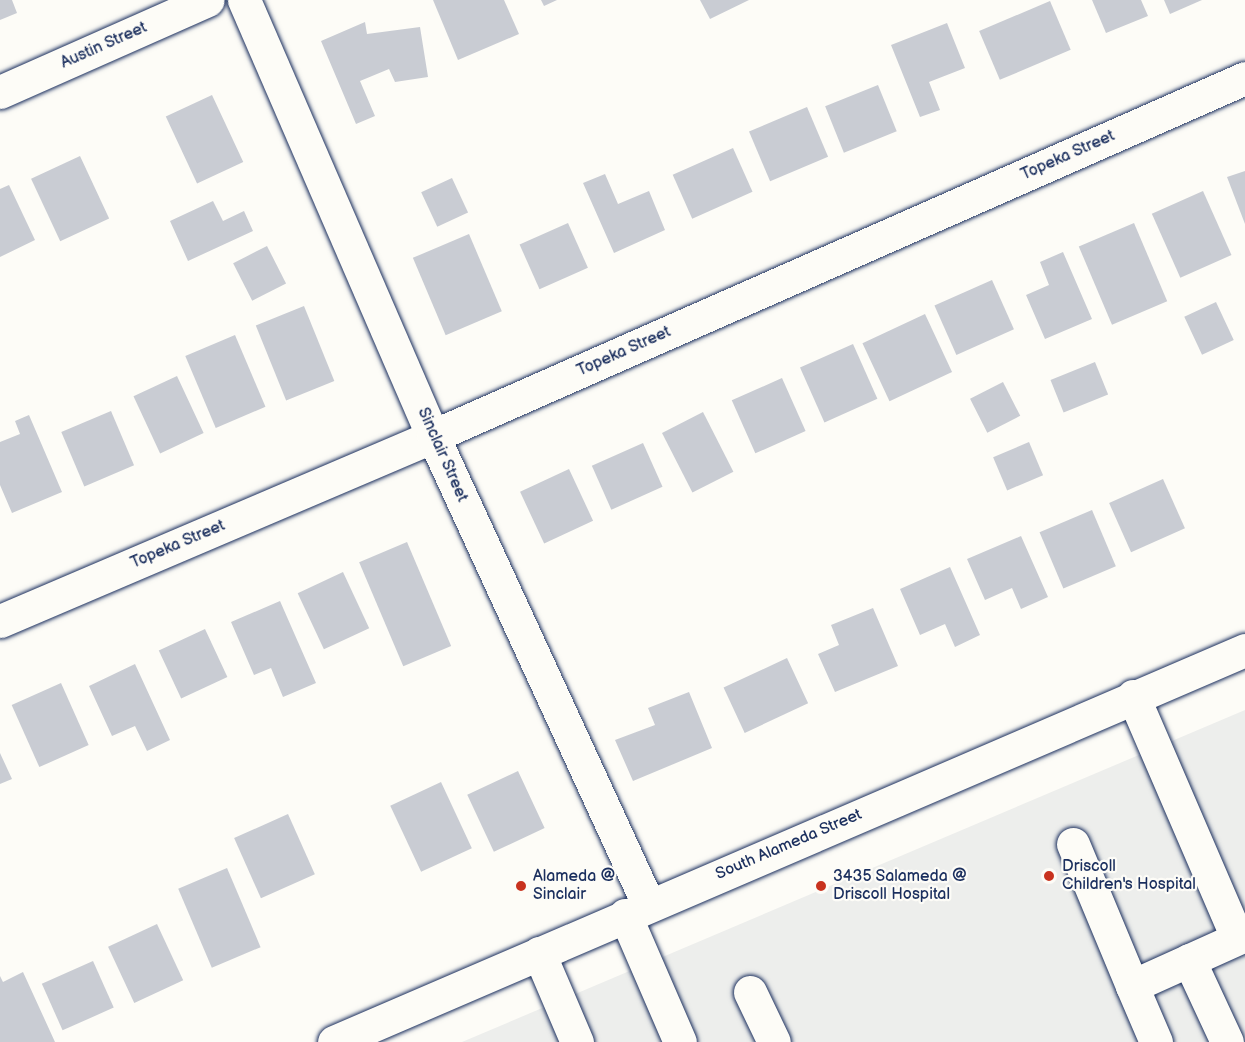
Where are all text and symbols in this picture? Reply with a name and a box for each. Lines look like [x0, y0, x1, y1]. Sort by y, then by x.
street label: Austin Street [58, 18, 150, 74]
street label: Topeka Street [1018, 127, 1118, 185]
street label: Topeka Street [574, 323, 674, 381]
street label: Sinclair Street [413, 405, 471, 505]
street label: Topeka Street [128, 516, 228, 574]
street label: South Alameda Street [713, 805, 865, 885]
place label: Driscoll Children's Hospital [1062, 857, 1196, 895]
place label: Alameda @ Sinclair [533, 867, 615, 905]
place label: 3435 Salameda @ Driscoll Hospital [833, 867, 967, 905]
marker: Driscoll Children's Hospital [1040, 867, 1058, 885]
marker: Alameda @ Sinclair [514, 879, 528, 893]
marker: 3435 Salameda @ Driscoll Hospital [814, 879, 828, 893]

